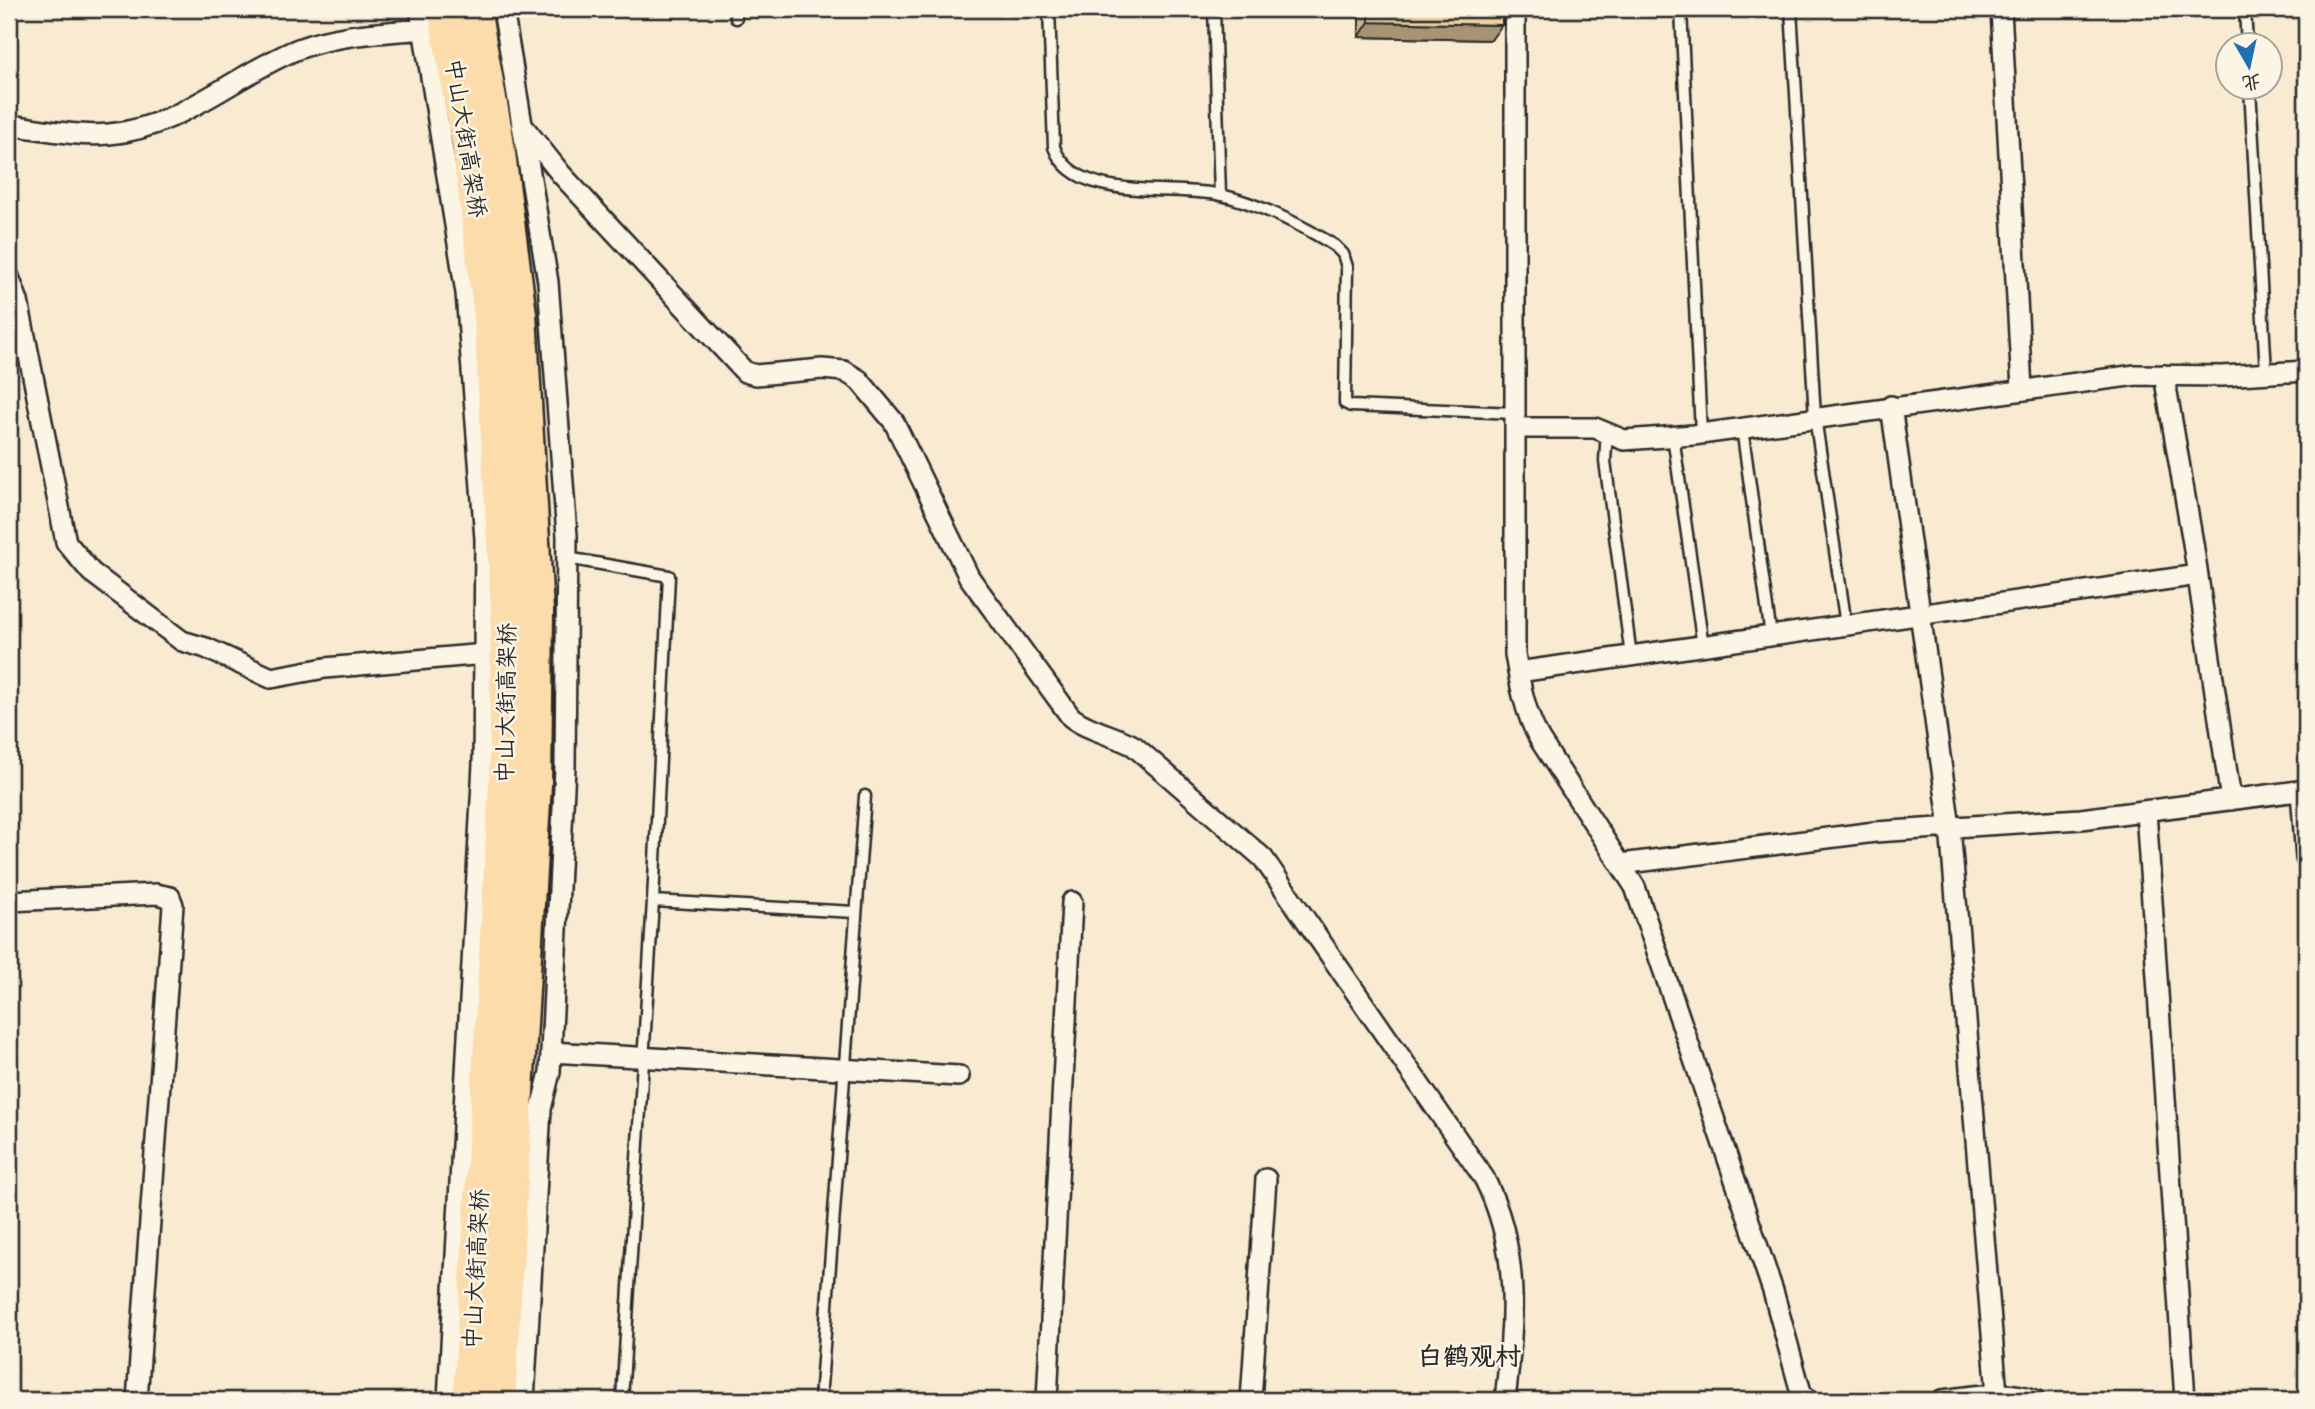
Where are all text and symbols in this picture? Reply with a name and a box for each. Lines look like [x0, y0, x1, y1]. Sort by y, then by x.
north arrow [2214, 32, 2284, 102]
street label: 中山大街高架桥 [440, 56, 492, 220]
text: 北 [2240, 69, 2263, 94]
street label: 中山大街高架桥 [491, 622, 521, 784]
street label: 中山大街高架桥 [458, 1188, 494, 1350]
district label: 白鹤观村 [1417, 1342, 1521, 1372]

